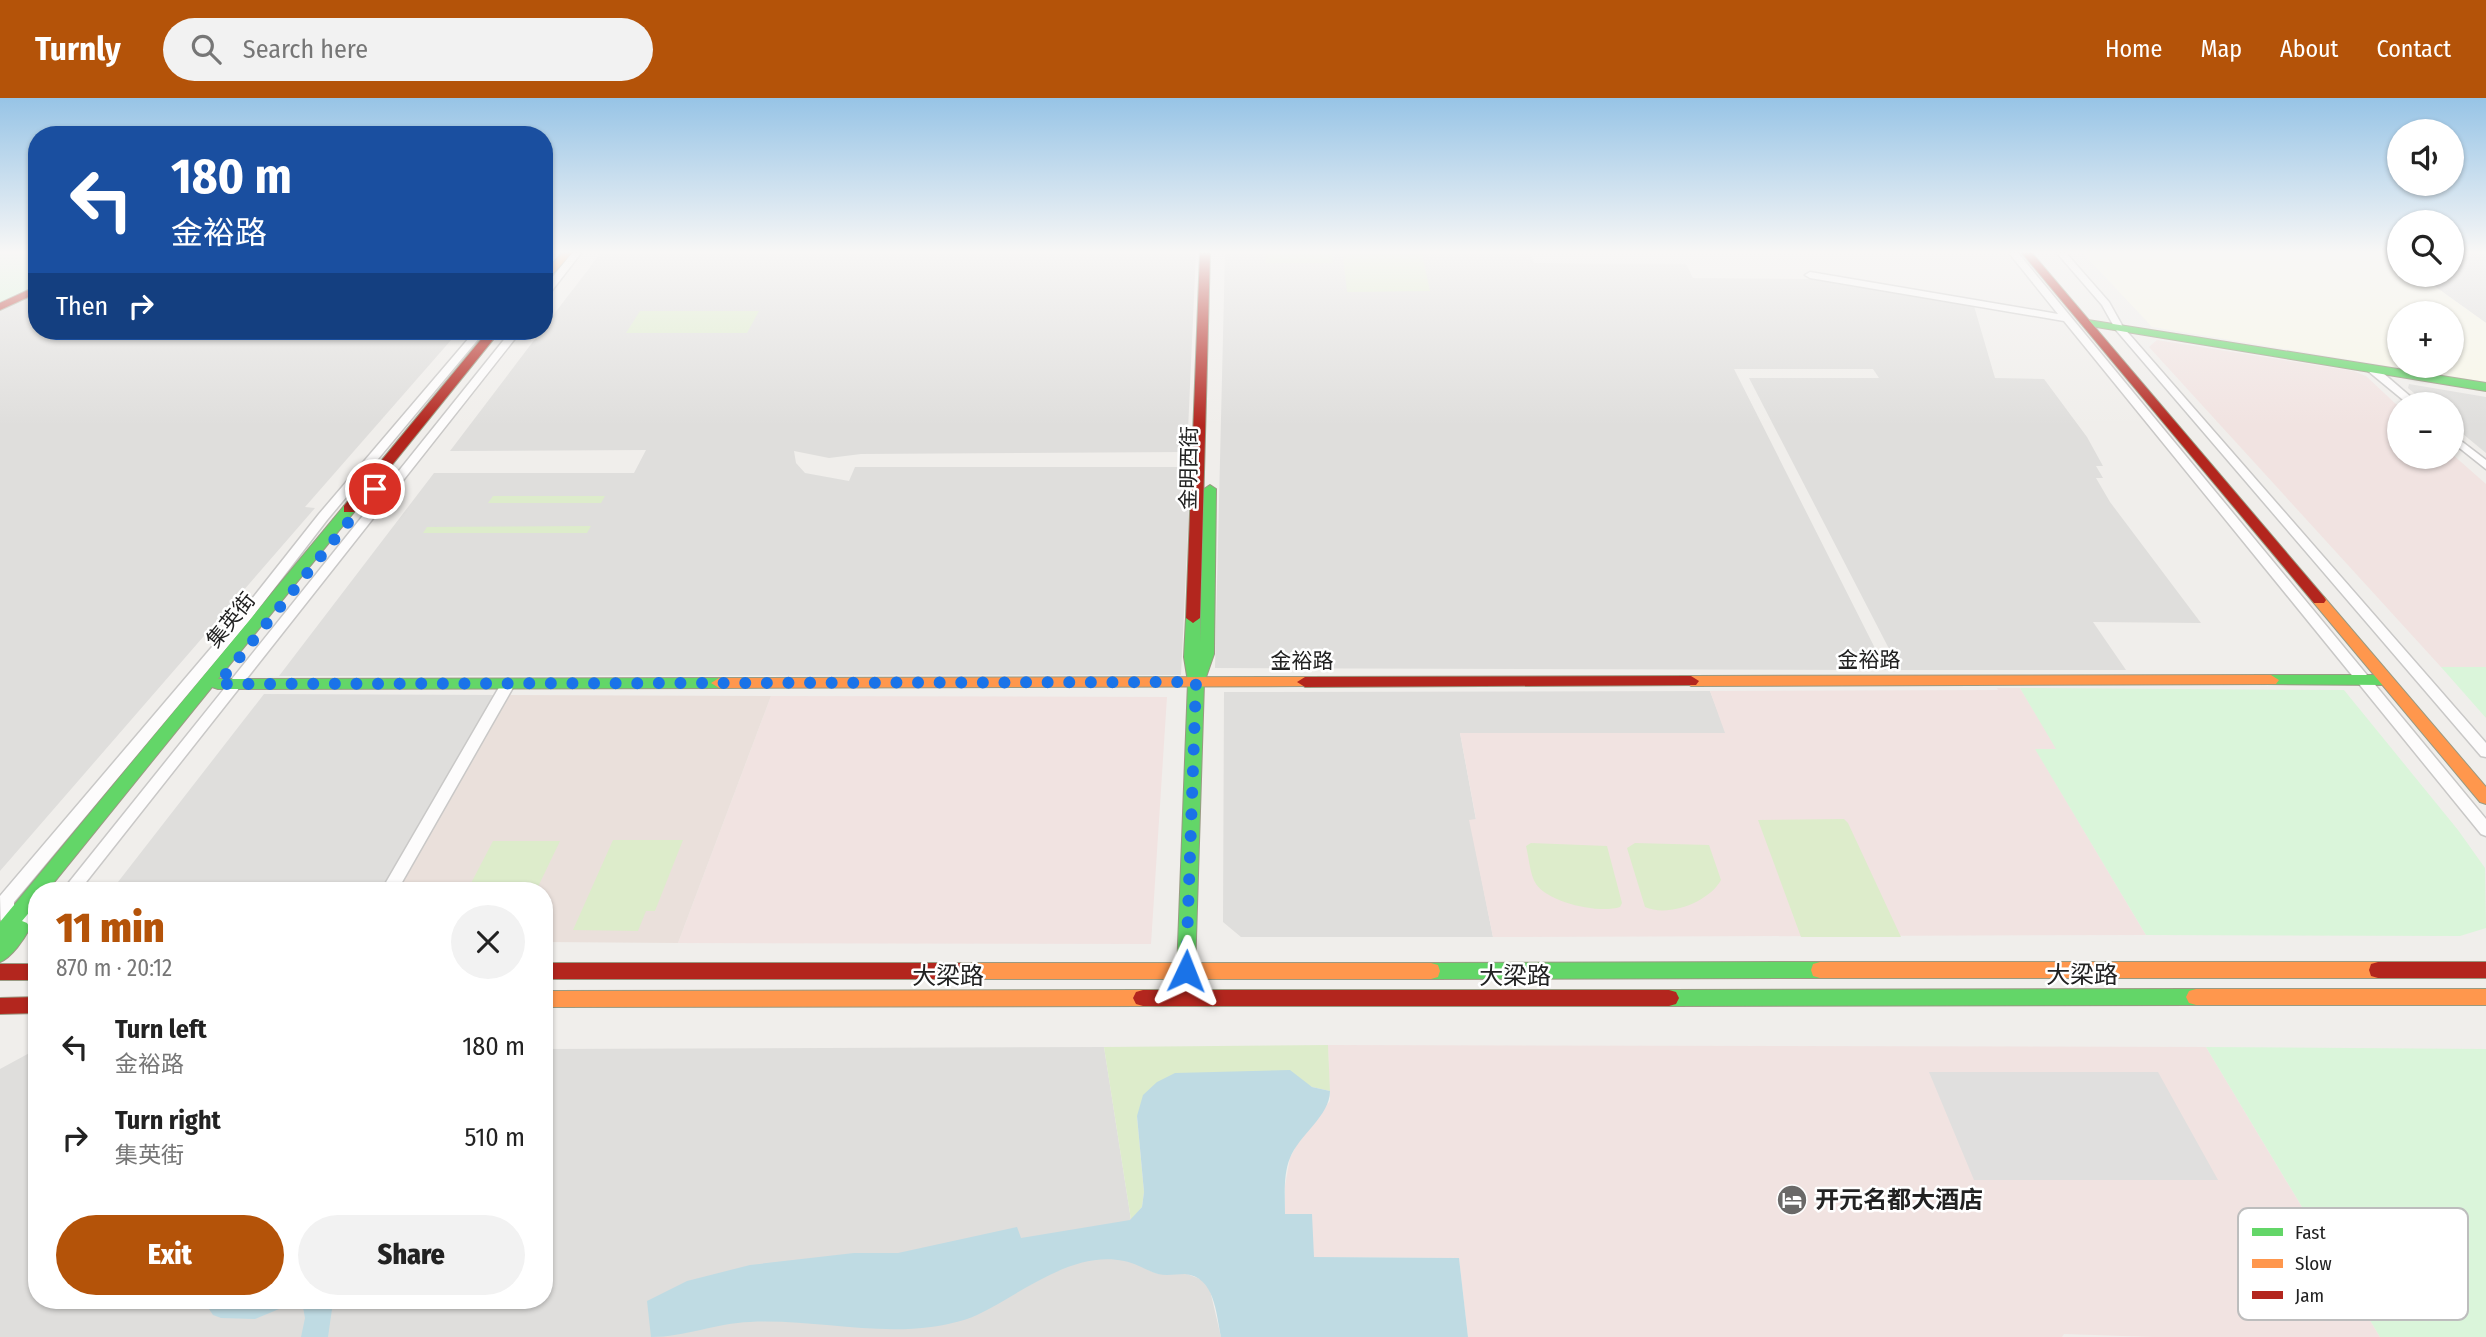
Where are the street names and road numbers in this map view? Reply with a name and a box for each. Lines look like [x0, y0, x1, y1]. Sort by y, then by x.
street label: 金明西街 [1175, 426, 1203, 510]
street label: 集英街 [201, 587, 261, 653]
street label: 金裕路 [1838, 647, 1901, 673]
street label: 金裕路 [1271, 648, 1334, 674]
street label: 大梁路 [2046, 961, 2118, 989]
street label: 大梁路 [912, 962, 984, 990]
street label: 大梁路 [1479, 962, 1551, 990]

